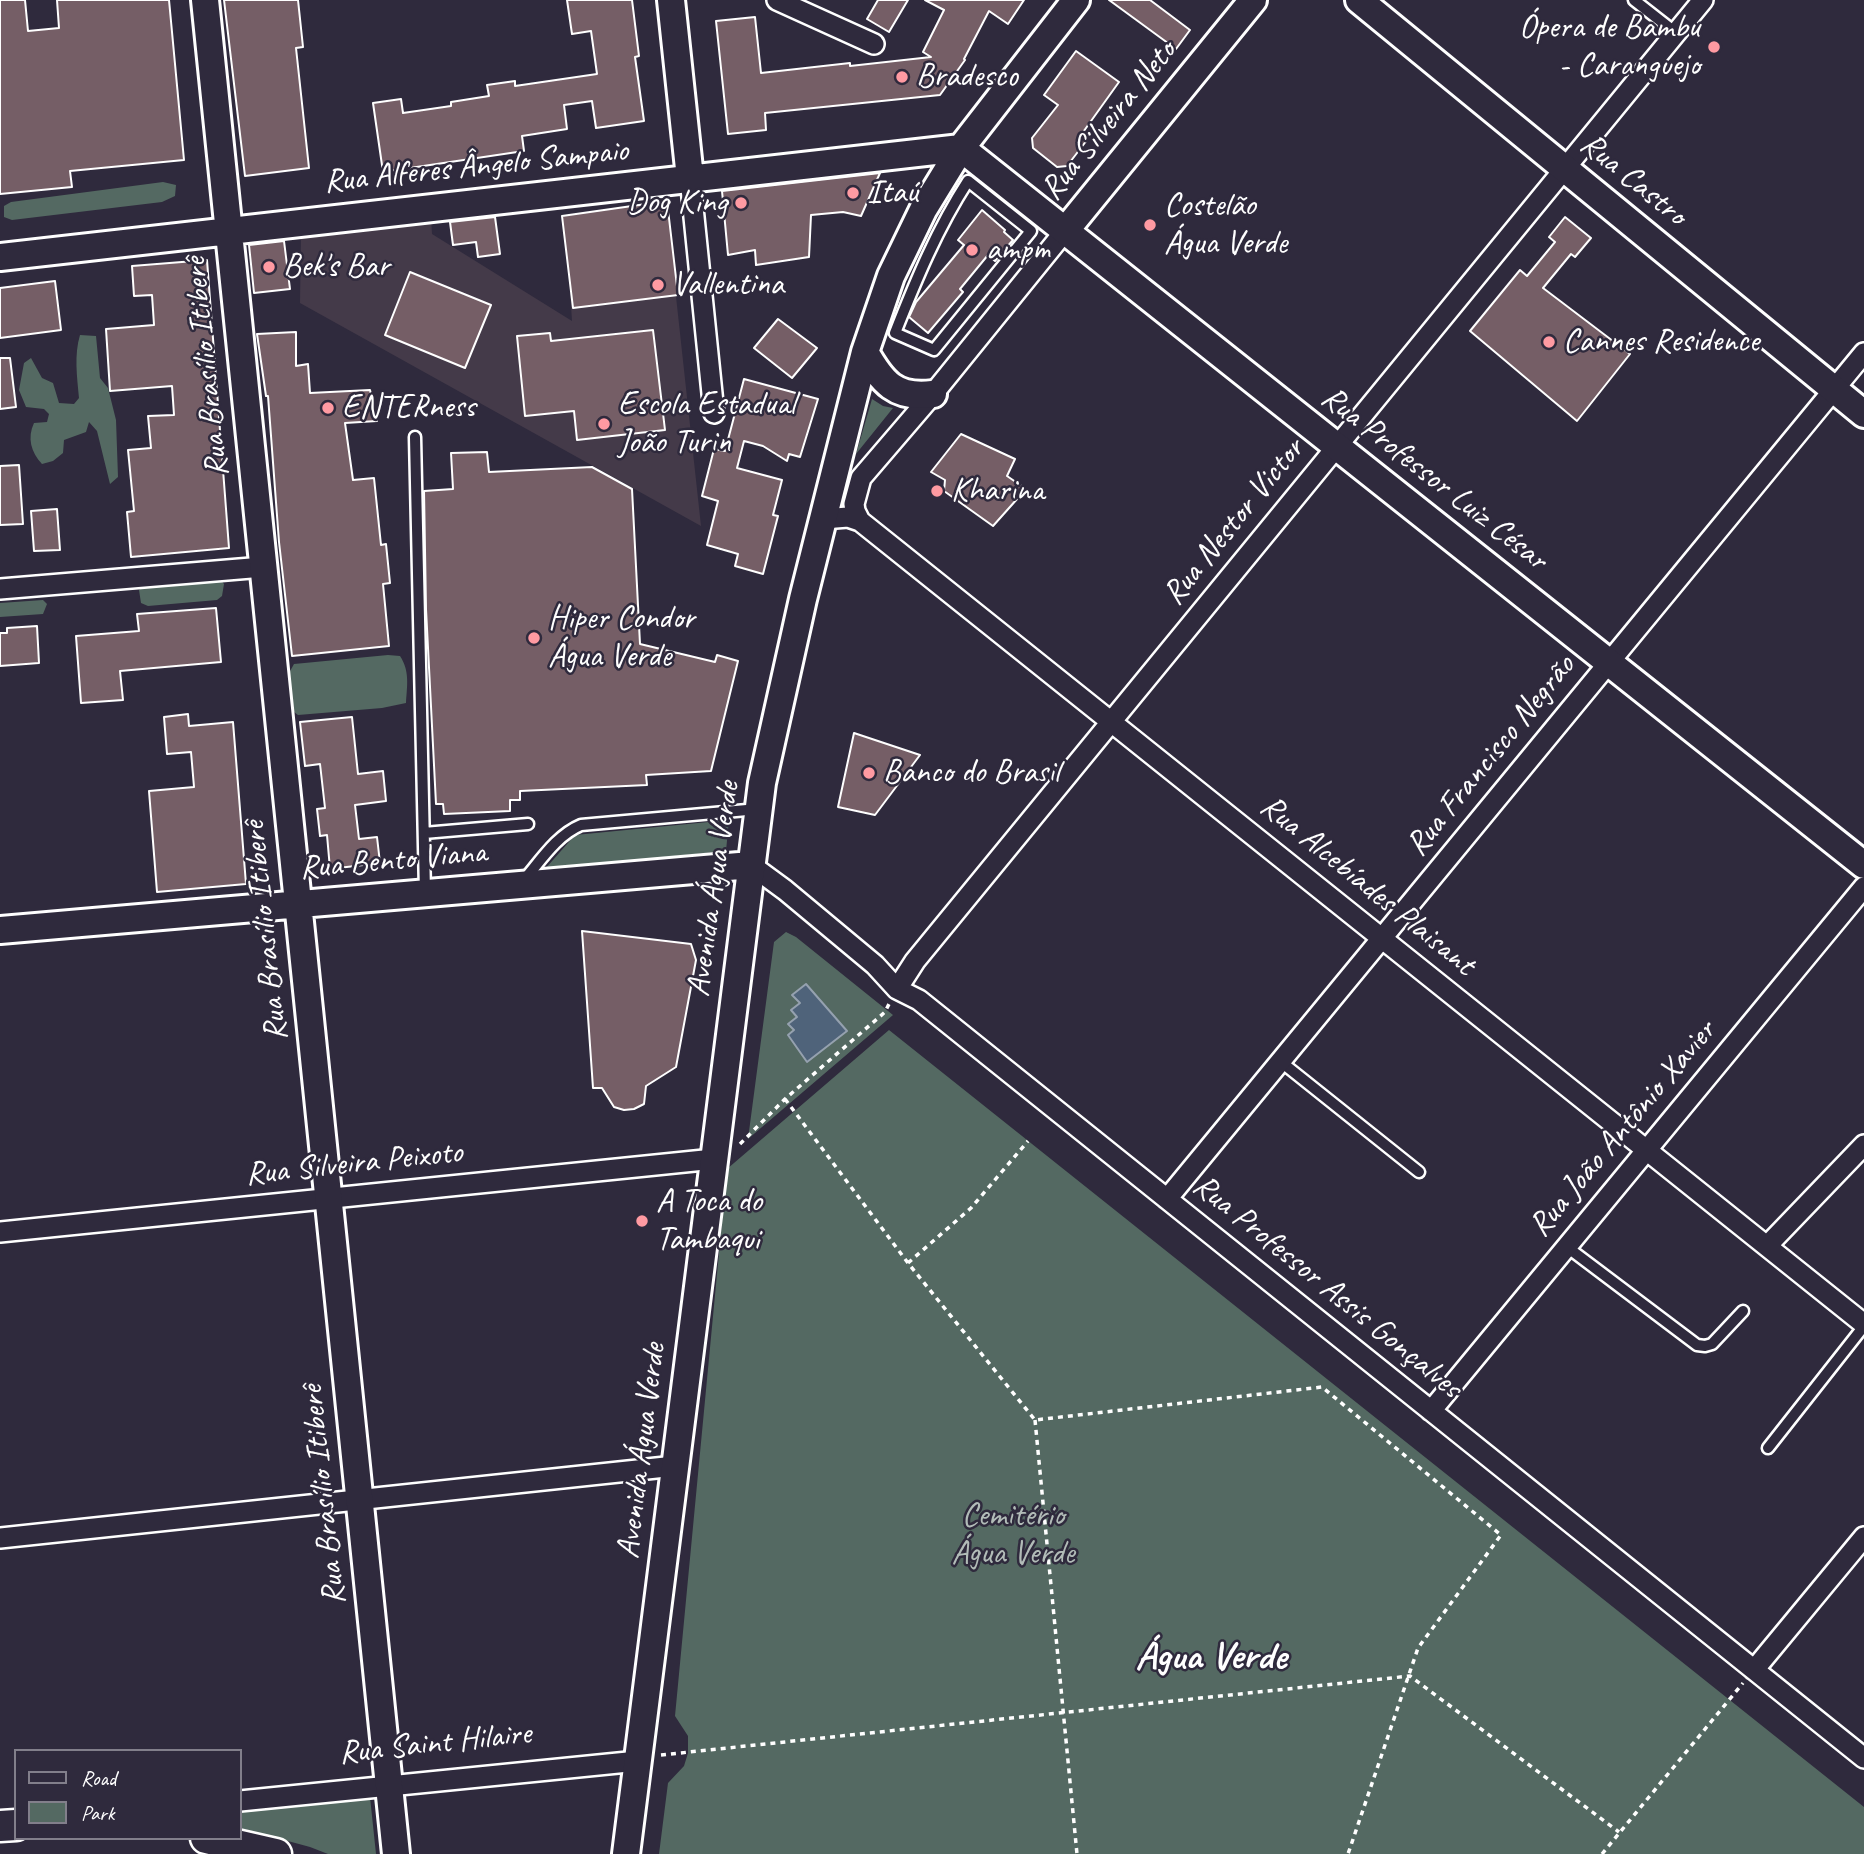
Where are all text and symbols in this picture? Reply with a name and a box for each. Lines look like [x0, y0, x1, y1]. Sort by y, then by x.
place label: Ópera de Bambu - Caranguejo [1519, 8, 1700, 86]
street label: Rua Silveira Neto [1033, 33, 1185, 209]
marker: Ópera de Bambu - Caranguejo [1706, 39, 1722, 55]
place label: Bradesco [916, 57, 1018, 97]
marker: Bradesco [894, 69, 910, 85]
street label: Rua Castro [1572, 125, 1694, 235]
street label: Rua Alferes Ângelo Sampaio [322, 131, 630, 203]
place label: Itaú [867, 173, 918, 213]
place label: Dog King [627, 183, 727, 223]
marker: Itaú [845, 185, 861, 201]
place label: Costelão Água Verde [1164, 186, 1287, 264]
marker: Dog King [733, 195, 749, 211]
marker: Costelão Água Verde [1142, 217, 1158, 233]
place label: ampm [986, 230, 1050, 270]
marker: ampm [964, 242, 980, 258]
place label: Bek's Bar [283, 247, 389, 287]
street label: Rua Brasílio Itiberê [176, 255, 238, 479]
marker: Bek's Bar [261, 259, 277, 275]
place label: Vallentina [672, 265, 784, 305]
marker: Vallentina [650, 277, 666, 293]
place label: Cannes Residence [1563, 322, 1759, 362]
marker: Cannes Residence [1541, 334, 1557, 350]
street label: Rua Professor Luiz César [1313, 378, 1555, 580]
place label: Escola Estadual João Turin [618, 385, 795, 463]
place label: ENTERness [342, 388, 476, 428]
marker: ENTERness [320, 400, 336, 416]
marker: Escola Estadual João Turin [596, 416, 612, 432]
street label: Rua Nestor Victor [1155, 431, 1313, 613]
place label: Kharina [951, 471, 1044, 511]
marker: Kharina [929, 483, 945, 499]
place label: Hiper Condor Água Verde [548, 599, 695, 677]
marker: Hiper Condor Água Verde [526, 630, 542, 646]
street label: Rua Francisco Negrão [1398, 647, 1584, 865]
place label: Banco do Brasil [883, 753, 1060, 793]
marker: Banco do Brasil [861, 765, 877, 781]
street label: Avenida Água Verde [679, 779, 749, 999]
street label: Rua Alcebíades Plaisant [1252, 787, 1482, 985]
street label: Rua Brasílio Itiberê [235, 819, 297, 1043]
street label: Rua Bento Viana [298, 833, 488, 889]
street label: Rua João Antônio Xavier [1521, 1013, 1725, 1245]
street label: Rua Silveira Peixoto [244, 1133, 464, 1195]
street label: Rua Professor Assis Gonçalves [1184, 1166, 1470, 1408]
place label: A Toca do Tambaqui [656, 1182, 762, 1260]
marker: A Toca do Tambaqui [634, 1213, 650, 1229]
street label: Avenida Água Verde [609, 1341, 675, 1561]
street label: Rua Brasílio Itiberê [293, 1383, 355, 1607]
park label: Cemitério Água Verde [951, 1496, 1075, 1574]
district label: Água Verde [1135, 1634, 1287, 1682]
street label: Rua Saint Hilaire [337, 1714, 533, 1774]
legend [14, 1749, 242, 1840]
text: Road [81, 1765, 116, 1791]
text: Park [81, 1800, 114, 1826]

